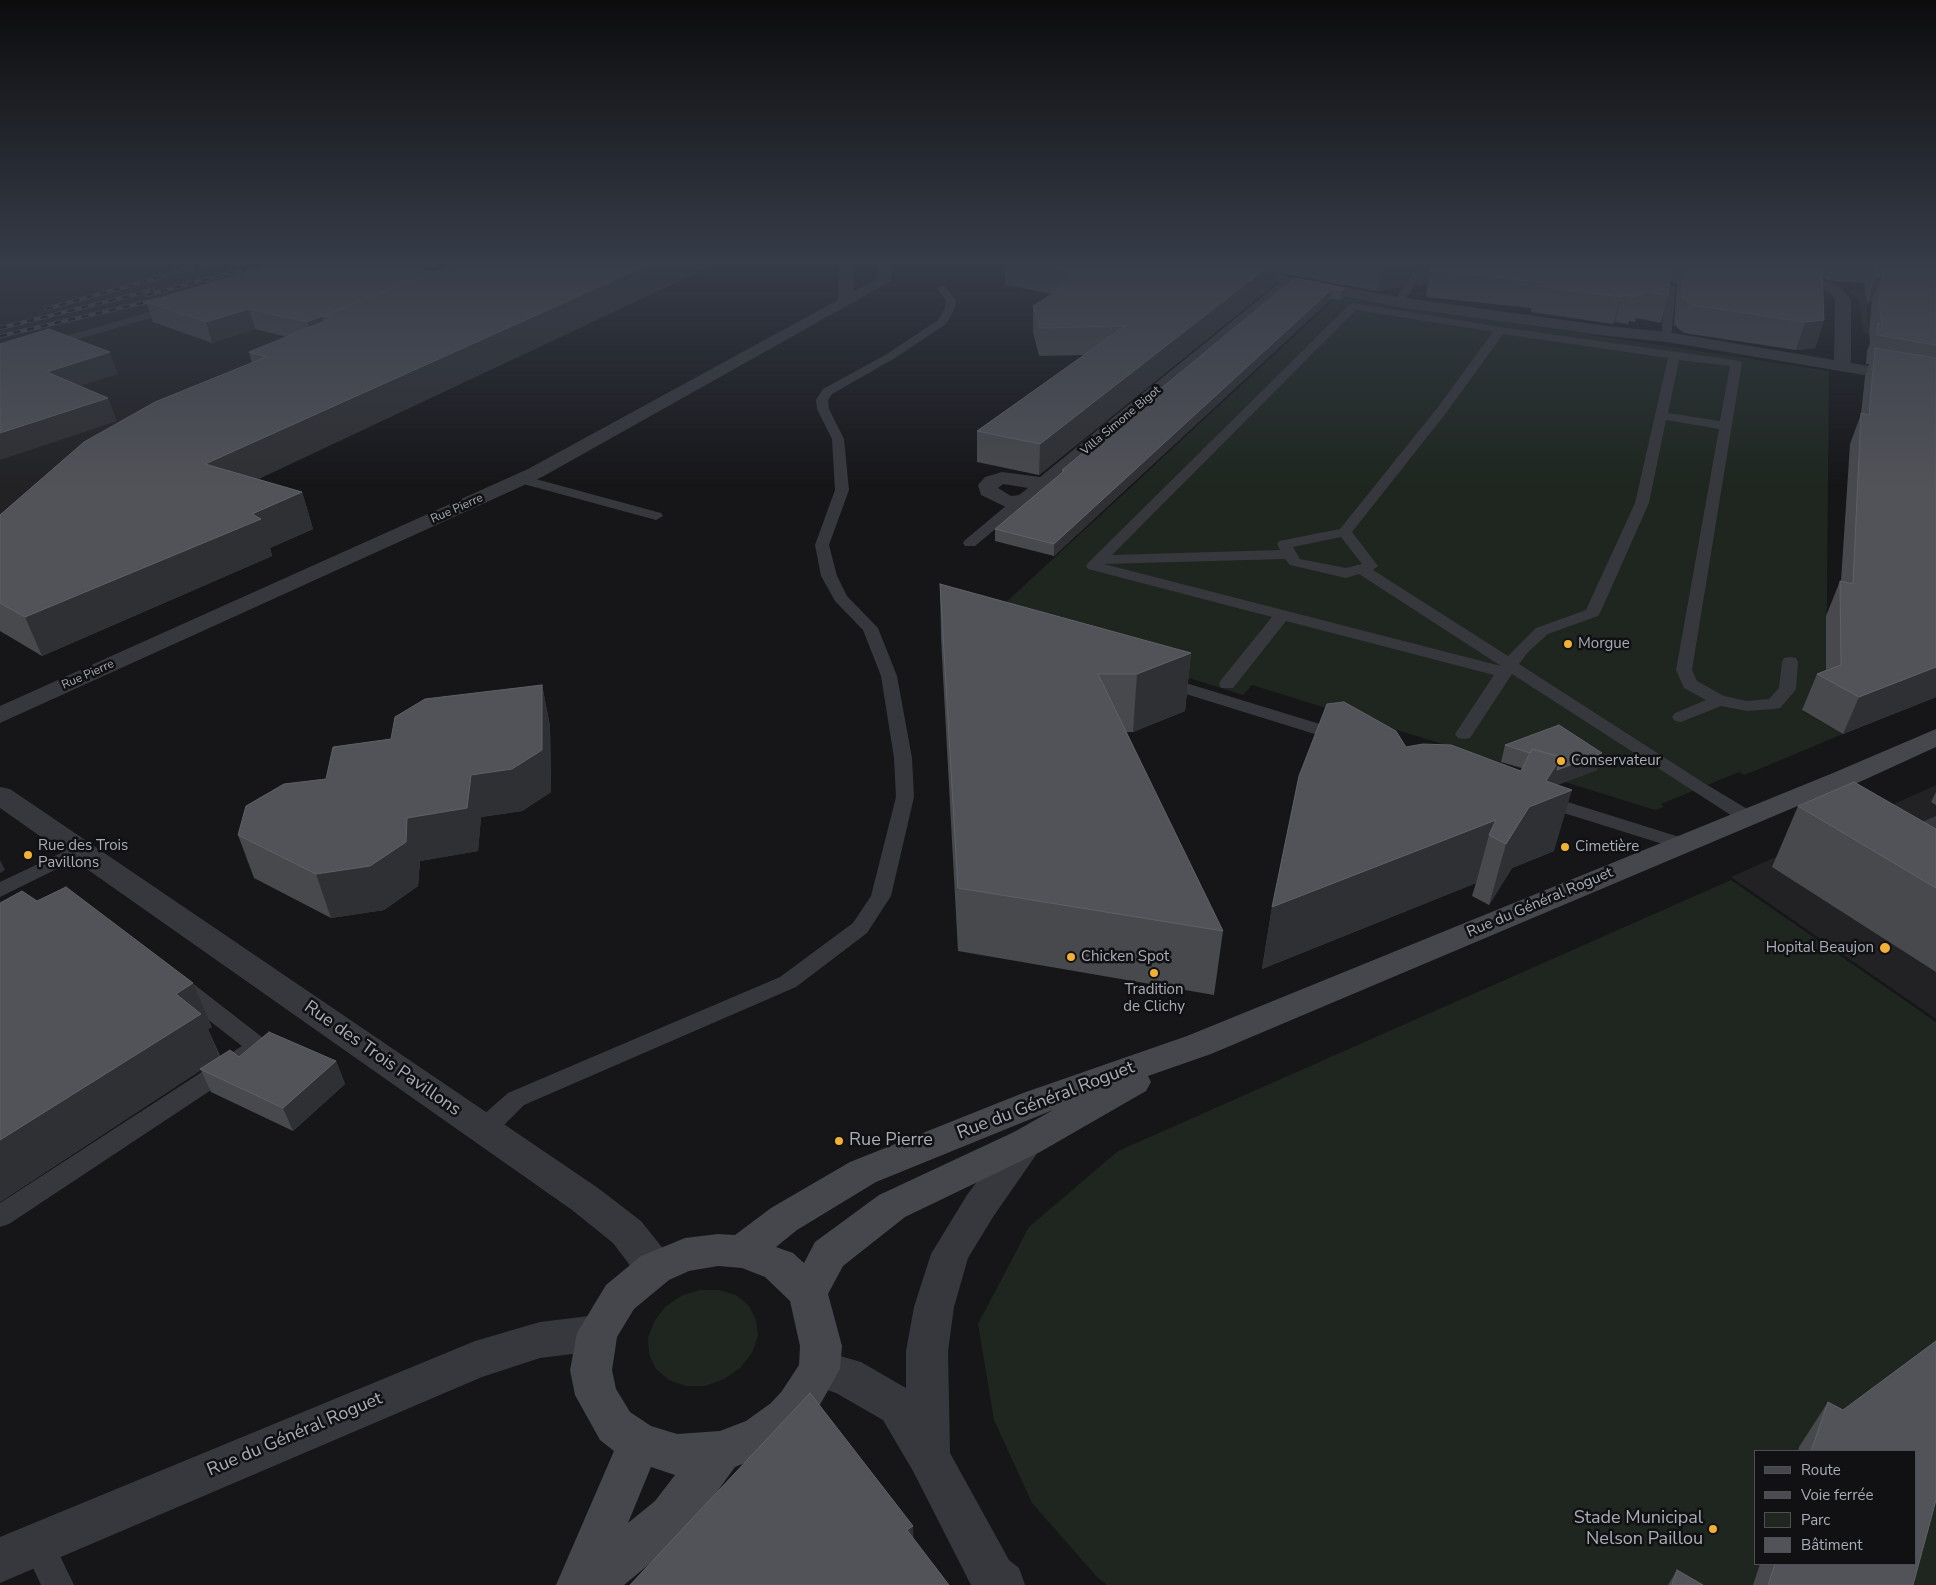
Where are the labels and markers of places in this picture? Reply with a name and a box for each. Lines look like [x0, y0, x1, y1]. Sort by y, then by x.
place label: Morgue [1578, 635, 1630, 653]
marker: Morgue [1562, 638, 1574, 650]
place label: Conservateur [1571, 752, 1661, 770]
marker: Conservateur [1555, 755, 1567, 767]
place label: Rue des Trois Pavillons [38, 837, 128, 872]
place label: Cimetière [1575, 838, 1639, 856]
marker: Cimetière [1559, 841, 1571, 853]
marker: Rue des Trois Pavillons [22, 849, 34, 861]
place label: Hopital Beaujon [1766, 939, 1874, 957]
marker: Hopital Beaujon [1878, 941, 1892, 955]
place label: Chicken Spot [1081, 948, 1169, 966]
marker: Chicken Spot [1065, 951, 1077, 963]
marker: Tradition de Clichy [1148, 967, 1160, 979]
place label: Tradition de Clichy [1123, 981, 1185, 1016]
place label: Rue Pierre [849, 1130, 933, 1152]
marker: Rue Pierre [833, 1135, 845, 1147]
place label: Stade Municipal Nelson Paillou [1574, 1508, 1703, 1550]
marker: Stade Municipal Nelson Paillou [1707, 1523, 1719, 1535]

